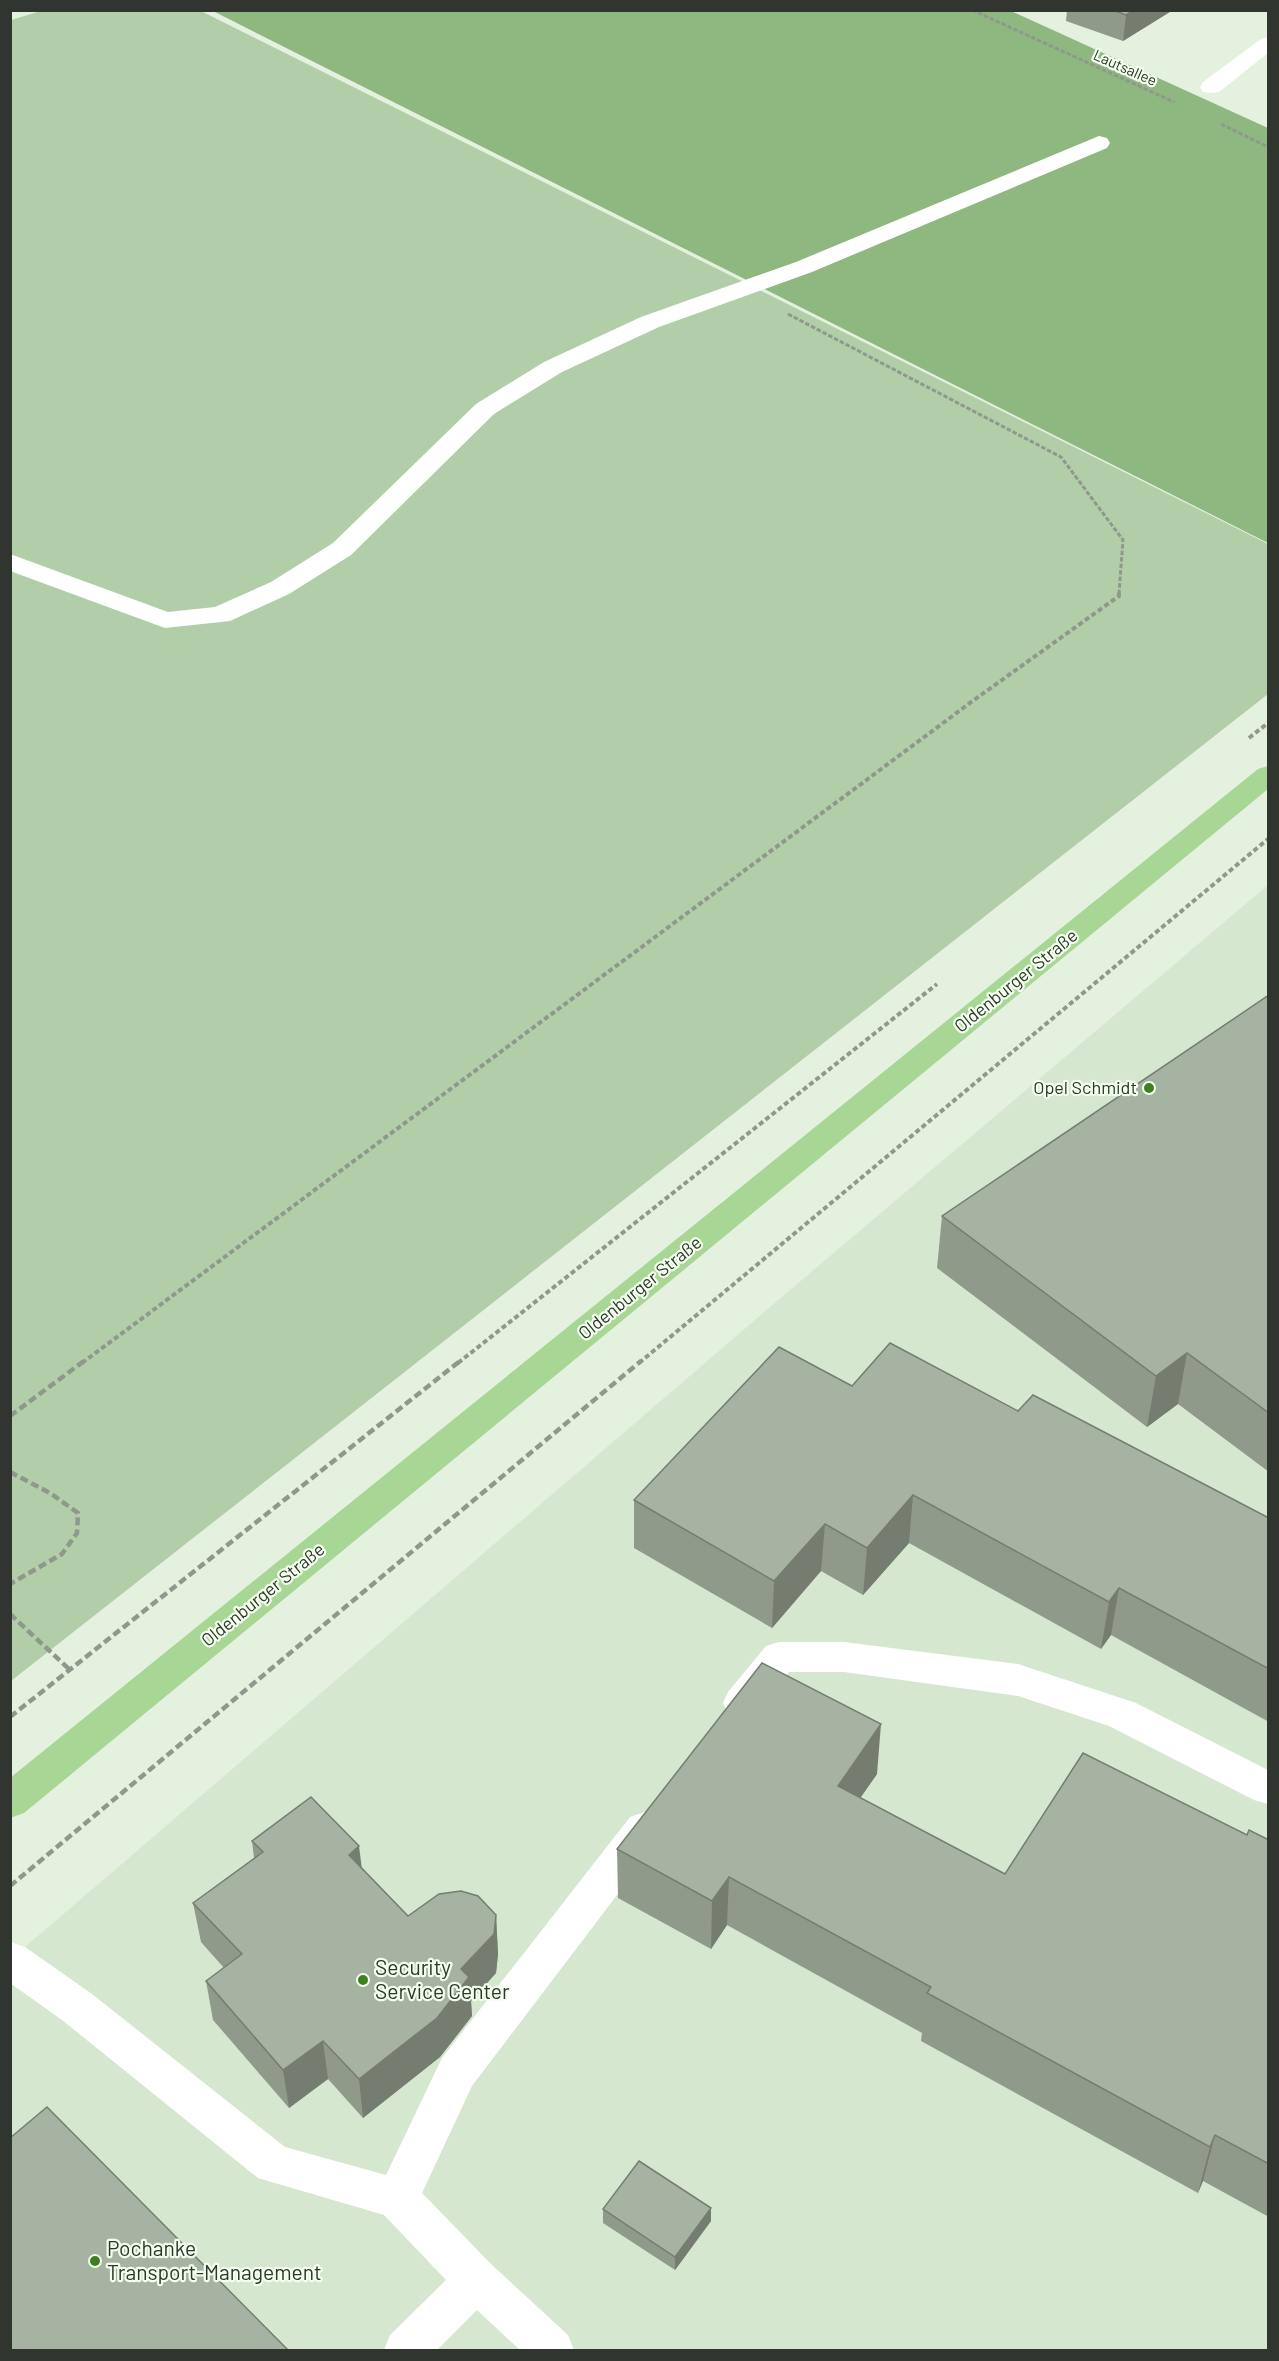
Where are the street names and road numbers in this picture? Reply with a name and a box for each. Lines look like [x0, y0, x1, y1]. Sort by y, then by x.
street label: Lautsallee [1091, 45, 1160, 89]
street label: Oldenburger Straße [949, 924, 1081, 1037]
street label: Oldenburger Straße [573, 1231, 705, 1344]
street label: Oldenburger Straße [196, 1538, 328, 1651]

